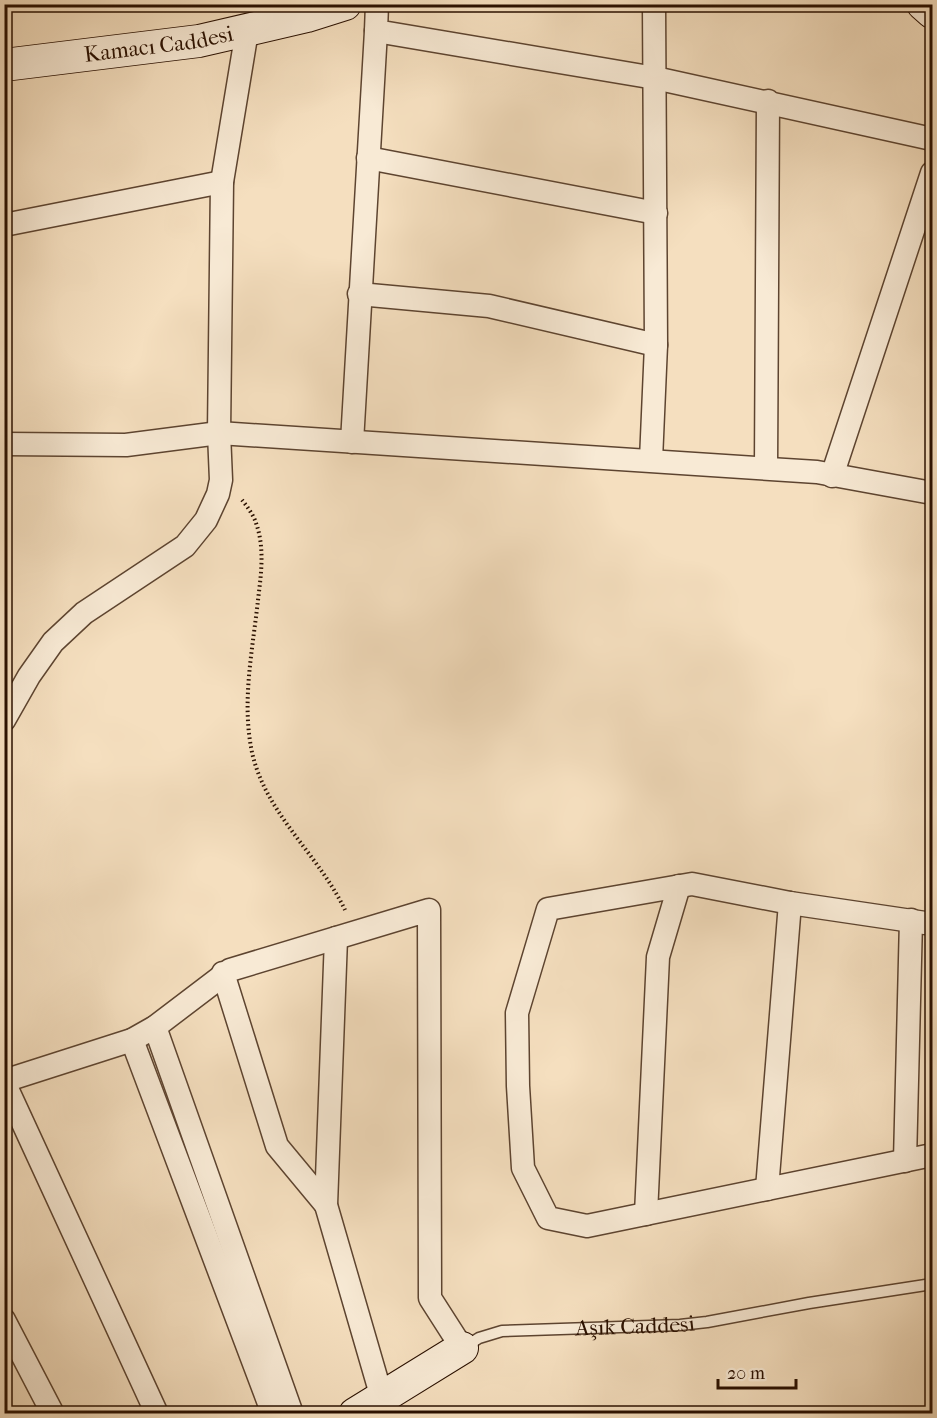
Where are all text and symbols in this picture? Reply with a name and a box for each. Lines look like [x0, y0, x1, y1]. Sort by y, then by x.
street label: Kamacı Caddesi [83, 20, 236, 68]
street label: Aşık Caddesi [574, 1310, 697, 1342]
scale bar [718, 1352, 796, 1390]
text: 20 m [727, 1363, 765, 1384]

